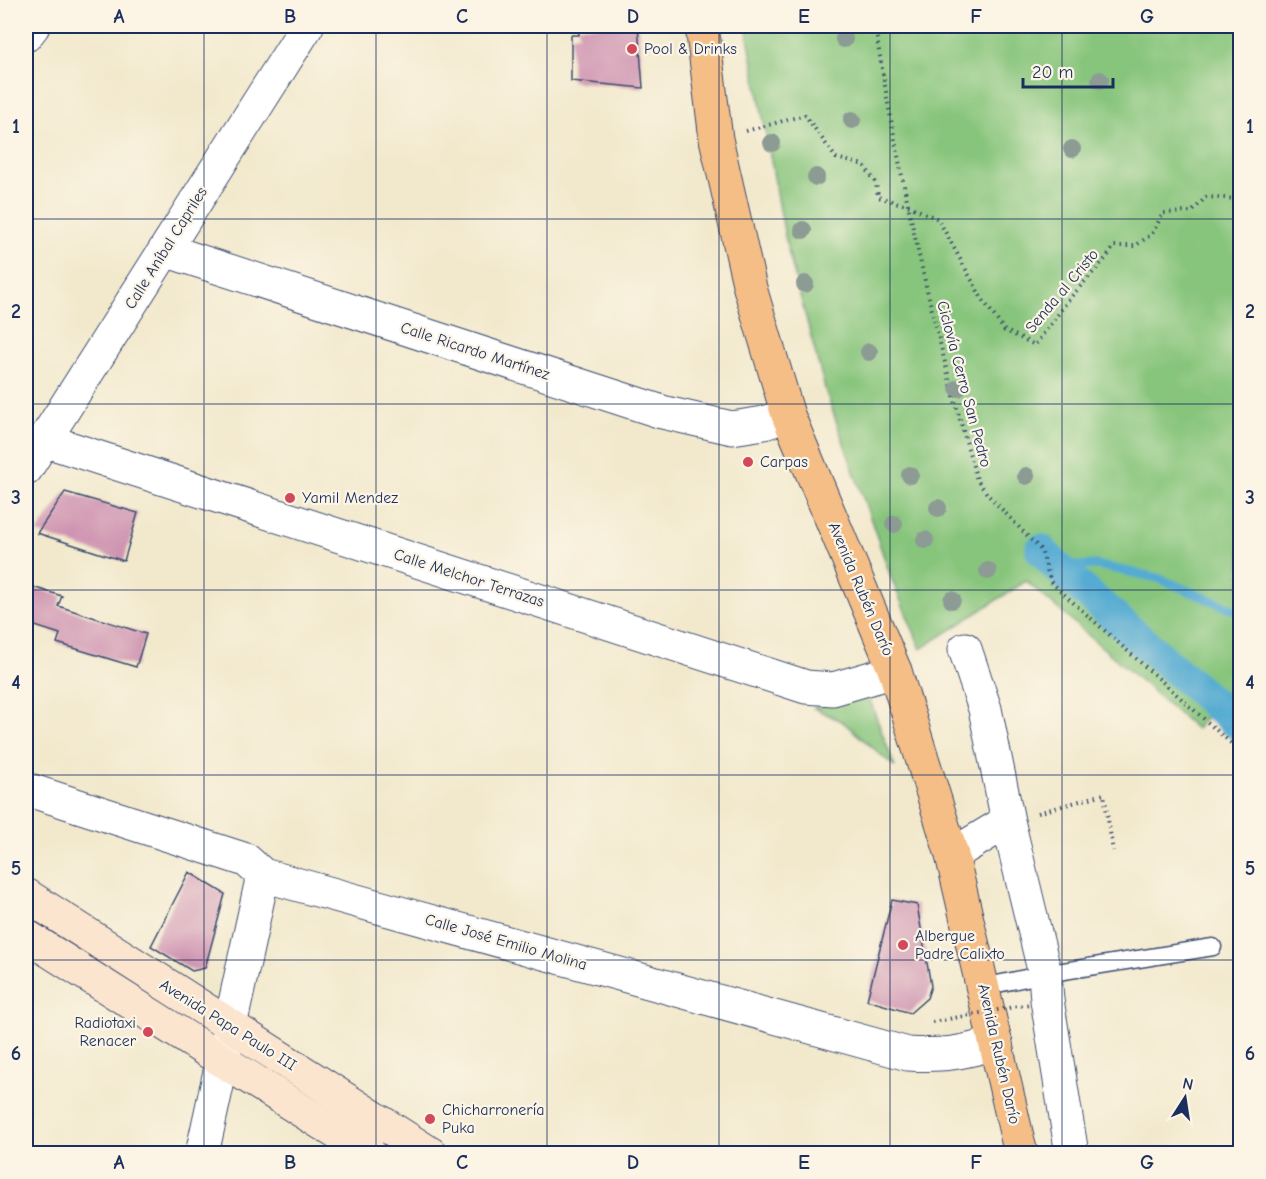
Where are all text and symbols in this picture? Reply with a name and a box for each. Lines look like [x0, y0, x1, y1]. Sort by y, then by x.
text: A [113, 5, 125, 28]
text: B [284, 5, 296, 28]
text: C [456, 5, 468, 28]
text: D [627, 5, 639, 28]
text: E [798, 5, 810, 28]
text: F [970, 5, 982, 28]
text: G [1140, 5, 1154, 28]
place label: Pool & Drinks [644, 40, 737, 58]
marker: Pool & Drinks [625, 42, 639, 56]
scale bar [1023, 51, 1113, 89]
text: 20 m [1032, 62, 1073, 83]
text: 1 [12, 115, 20, 138]
text: 1 [1246, 115, 1254, 138]
street label: Calle Aníbal Capriles [121, 183, 211, 312]
street label: Senda al Cristo [1022, 245, 1102, 337]
street label: Ciclovía Cerro San Pedro [933, 299, 995, 469]
text: 2 [11, 300, 21, 323]
text: 2 [1245, 300, 1255, 323]
street label: Calle Ricardo Martínez [398, 318, 552, 384]
place label: Carpas [760, 453, 808, 471]
marker: Carpas [741, 455, 755, 469]
text: 3 [11, 486, 21, 509]
text: 3 [1245, 486, 1255, 509]
place label: Yamil Mendez [302, 489, 398, 507]
marker: Yamil Mendez [283, 491, 297, 505]
street label: Avenida Rubén Darío [825, 519, 897, 659]
street label: Calle Melchor Terrazas [392, 545, 547, 611]
text: 4 [11, 671, 21, 694]
text: 4 [1245, 671, 1255, 694]
text: 5 [11, 857, 21, 880]
text: 5 [1245, 857, 1255, 880]
street label: Calle José Emilio Molina [423, 910, 589, 974]
place label: Albergue Padre Calixto [915, 927, 1005, 963]
marker: Albergue Padre Calixto [896, 938, 910, 952]
street label: Avenida Papa Paulo III [156, 976, 300, 1074]
street label: Avenida Rubén Darío [974, 982, 1024, 1126]
place label: Radiotaxi Renacer [74, 1014, 137, 1050]
marker: Radiotaxi Renacer [141, 1025, 155, 1039]
text: 6 [11, 1042, 21, 1065]
text: 6 [1245, 1042, 1255, 1065]
north arrow [1155, 1068, 1215, 1128]
text: N [1181, 1074, 1195, 1094]
place label: Chicharronería Puka [442, 1101, 545, 1137]
marker: Chicharronería Puka [423, 1112, 437, 1126]
text: A [113, 1151, 125, 1174]
text: B [284, 1151, 296, 1174]
text: C [456, 1151, 468, 1174]
text: D [627, 1151, 639, 1174]
text: E [798, 1151, 810, 1174]
text: F [970, 1151, 982, 1174]
text: G [1140, 1151, 1154, 1174]

